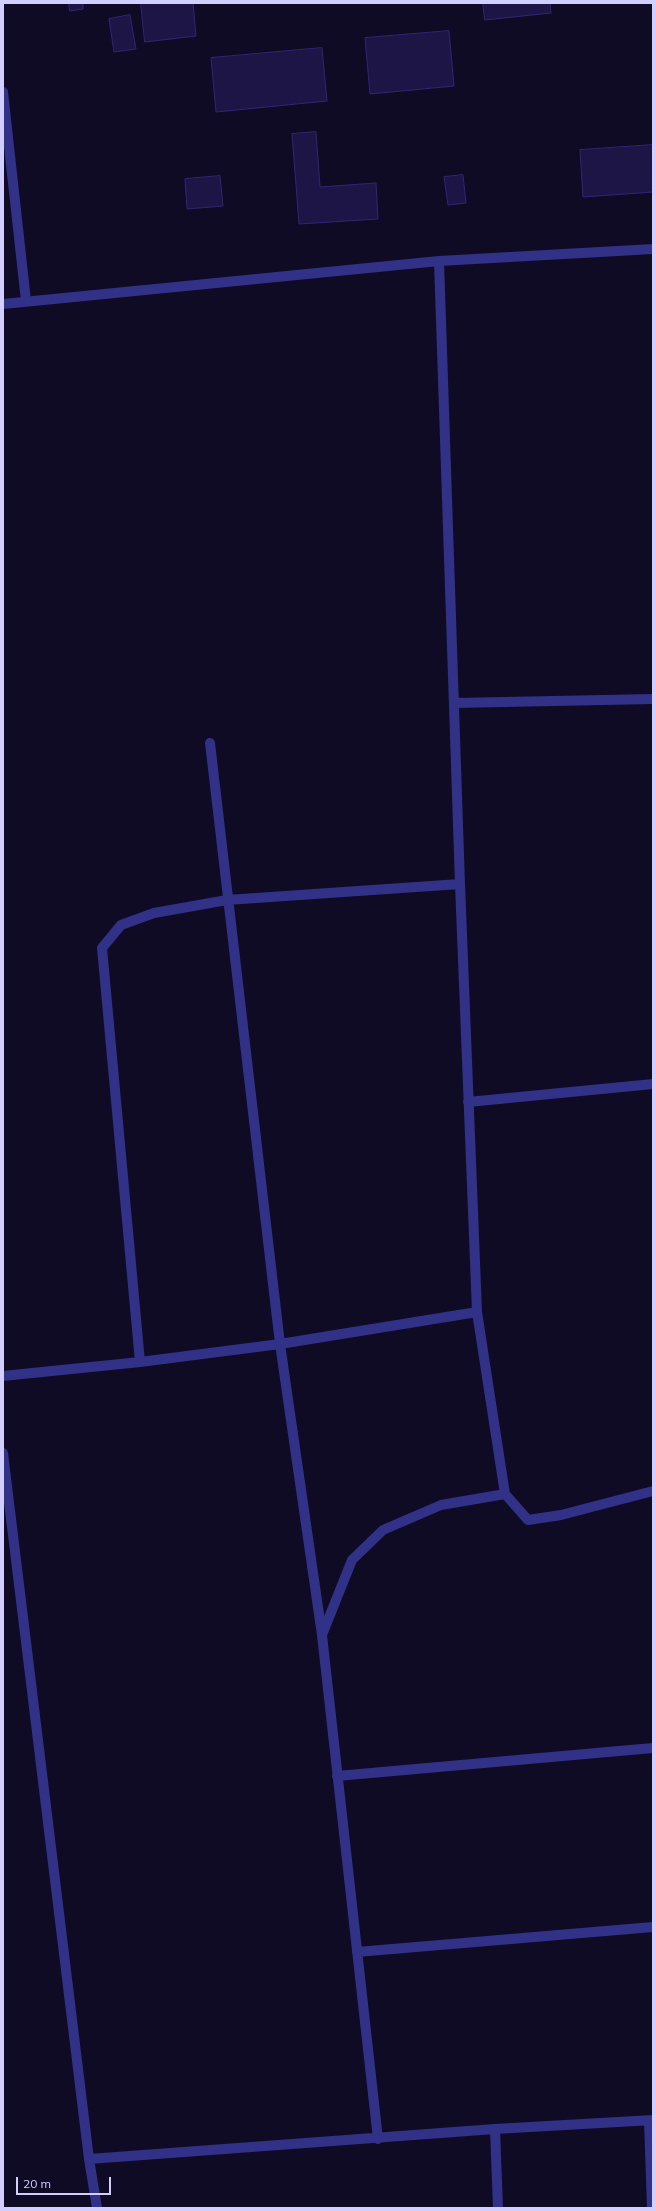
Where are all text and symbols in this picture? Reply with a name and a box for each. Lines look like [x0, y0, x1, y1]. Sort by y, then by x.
scale bar [18, 2169, 113, 2195]
text: 20 m [23, 2176, 51, 2191]

